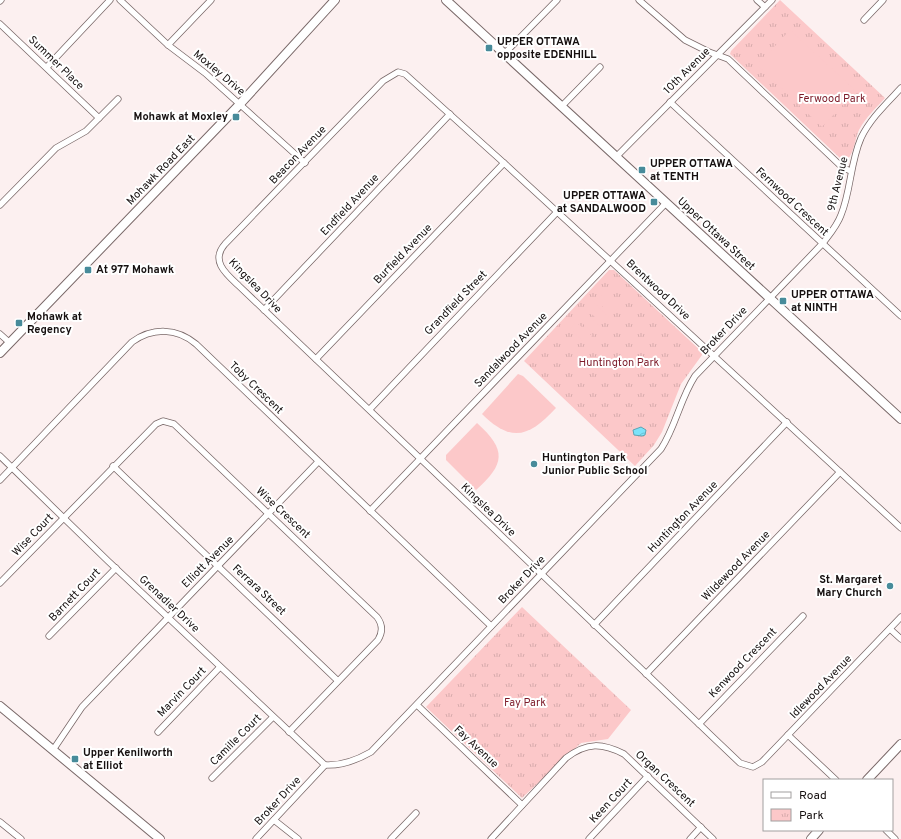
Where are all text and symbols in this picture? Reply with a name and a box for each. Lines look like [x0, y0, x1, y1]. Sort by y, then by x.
street label: Summer Place [25, 33, 87, 93]
place label: UPPER OTTAWA opposite EDENHILL [497, 35, 597, 62]
marker: UPPER OTTAWA opposite EDENHILL [484, 43, 494, 53]
street label: 10th Avenue [661, 45, 713, 97]
street label: Moxley Drive [190, 47, 248, 99]
park label: Ferwood Park [798, 92, 866, 106]
place label: Mohawk at Moxley [133, 110, 228, 124]
marker: Mohawk at Moxley [231, 112, 241, 122]
street label: Beacon Avenue [267, 123, 329, 187]
street label: Mohawk Road East [124, 132, 198, 208]
street label: 9th Avenue [824, 155, 852, 213]
place label: UPPER OTTAWA at TENTH [650, 157, 733, 184]
marker: UPPER OTTAWA at TENTH [637, 165, 647, 175]
street label: Fernwood Crescent [753, 165, 831, 239]
street label: Endfield Avenue [318, 171, 382, 239]
place label: UPPER OTTAWA at SANDALWOOD [557, 189, 646, 216]
street label: Upper Ottawa Street [674, 194, 758, 274]
marker: UPPER OTTAWA at SANDALWOOD [649, 197, 659, 207]
street label: Burfield Avenue [371, 221, 435, 287]
street label: Kingslea Drive [225, 256, 285, 316]
street label: Brentwood Drive [623, 257, 693, 323]
place label: At 977 Mohawk [96, 263, 174, 277]
marker: At 977 Mohawk [83, 265, 93, 275]
street label: Grandfield Street [422, 268, 490, 338]
place label: UPPER OTTAWA at NINTH [791, 288, 874, 315]
marker: UPPER OTTAWA at NINTH [778, 296, 788, 306]
street label: Broker Drive [697, 304, 751, 358]
street label: Sandalwood Avenue [472, 309, 551, 391]
place label: Mohawk at Regency [27, 310, 82, 337]
marker: Mohawk at Regency [14, 318, 24, 328]
park label: Huntington Park [579, 356, 660, 370]
street label: Toby Crescent [226, 359, 286, 417]
place label: Huntington Park Junior Public School [542, 451, 647, 478]
marker: Huntington Park Junior Public School [529, 459, 539, 469]
street label: Huntington Avenue [645, 478, 721, 556]
street label: Kingslea Drive [458, 480, 518, 540]
street label: Wise Crescent [253, 484, 313, 542]
street label: Wise Court [9, 511, 57, 559]
street label: Wildewood Avenue [699, 528, 773, 604]
street label: Elliott Avenue [179, 533, 237, 591]
street label: Broker Drive [495, 553, 549, 607]
street label: Ferrara Street [229, 562, 289, 618]
street label: Barnett Court [46, 565, 104, 625]
street label: Grenadier Drive [136, 572, 202, 636]
place label: St. Margaret Mary Church [816, 573, 882, 600]
marker: St. Margaret Mary Church [885, 581, 895, 591]
street label: Kenwood Crescent [706, 625, 780, 701]
street label: Idlewood Avenue [787, 652, 855, 722]
street label: Marvin Court [155, 664, 209, 720]
park label: Fay Park [504, 696, 546, 710]
street label: Camille Court [207, 711, 265, 769]
street label: Fay Avenue [451, 723, 501, 771]
place label: Upper Kenilworth at Elliot [83, 746, 173, 773]
street label: Organ Crescent [632, 748, 698, 810]
marker: Upper Kenilworth at Elliot [70, 754, 80, 764]
street label: Broker Drive [252, 774, 304, 828]
street label: Keen Court [587, 776, 635, 826]
legend [763, 779, 893, 831]
text: Road [799, 788, 827, 804]
text: Park [799, 808, 824, 824]

